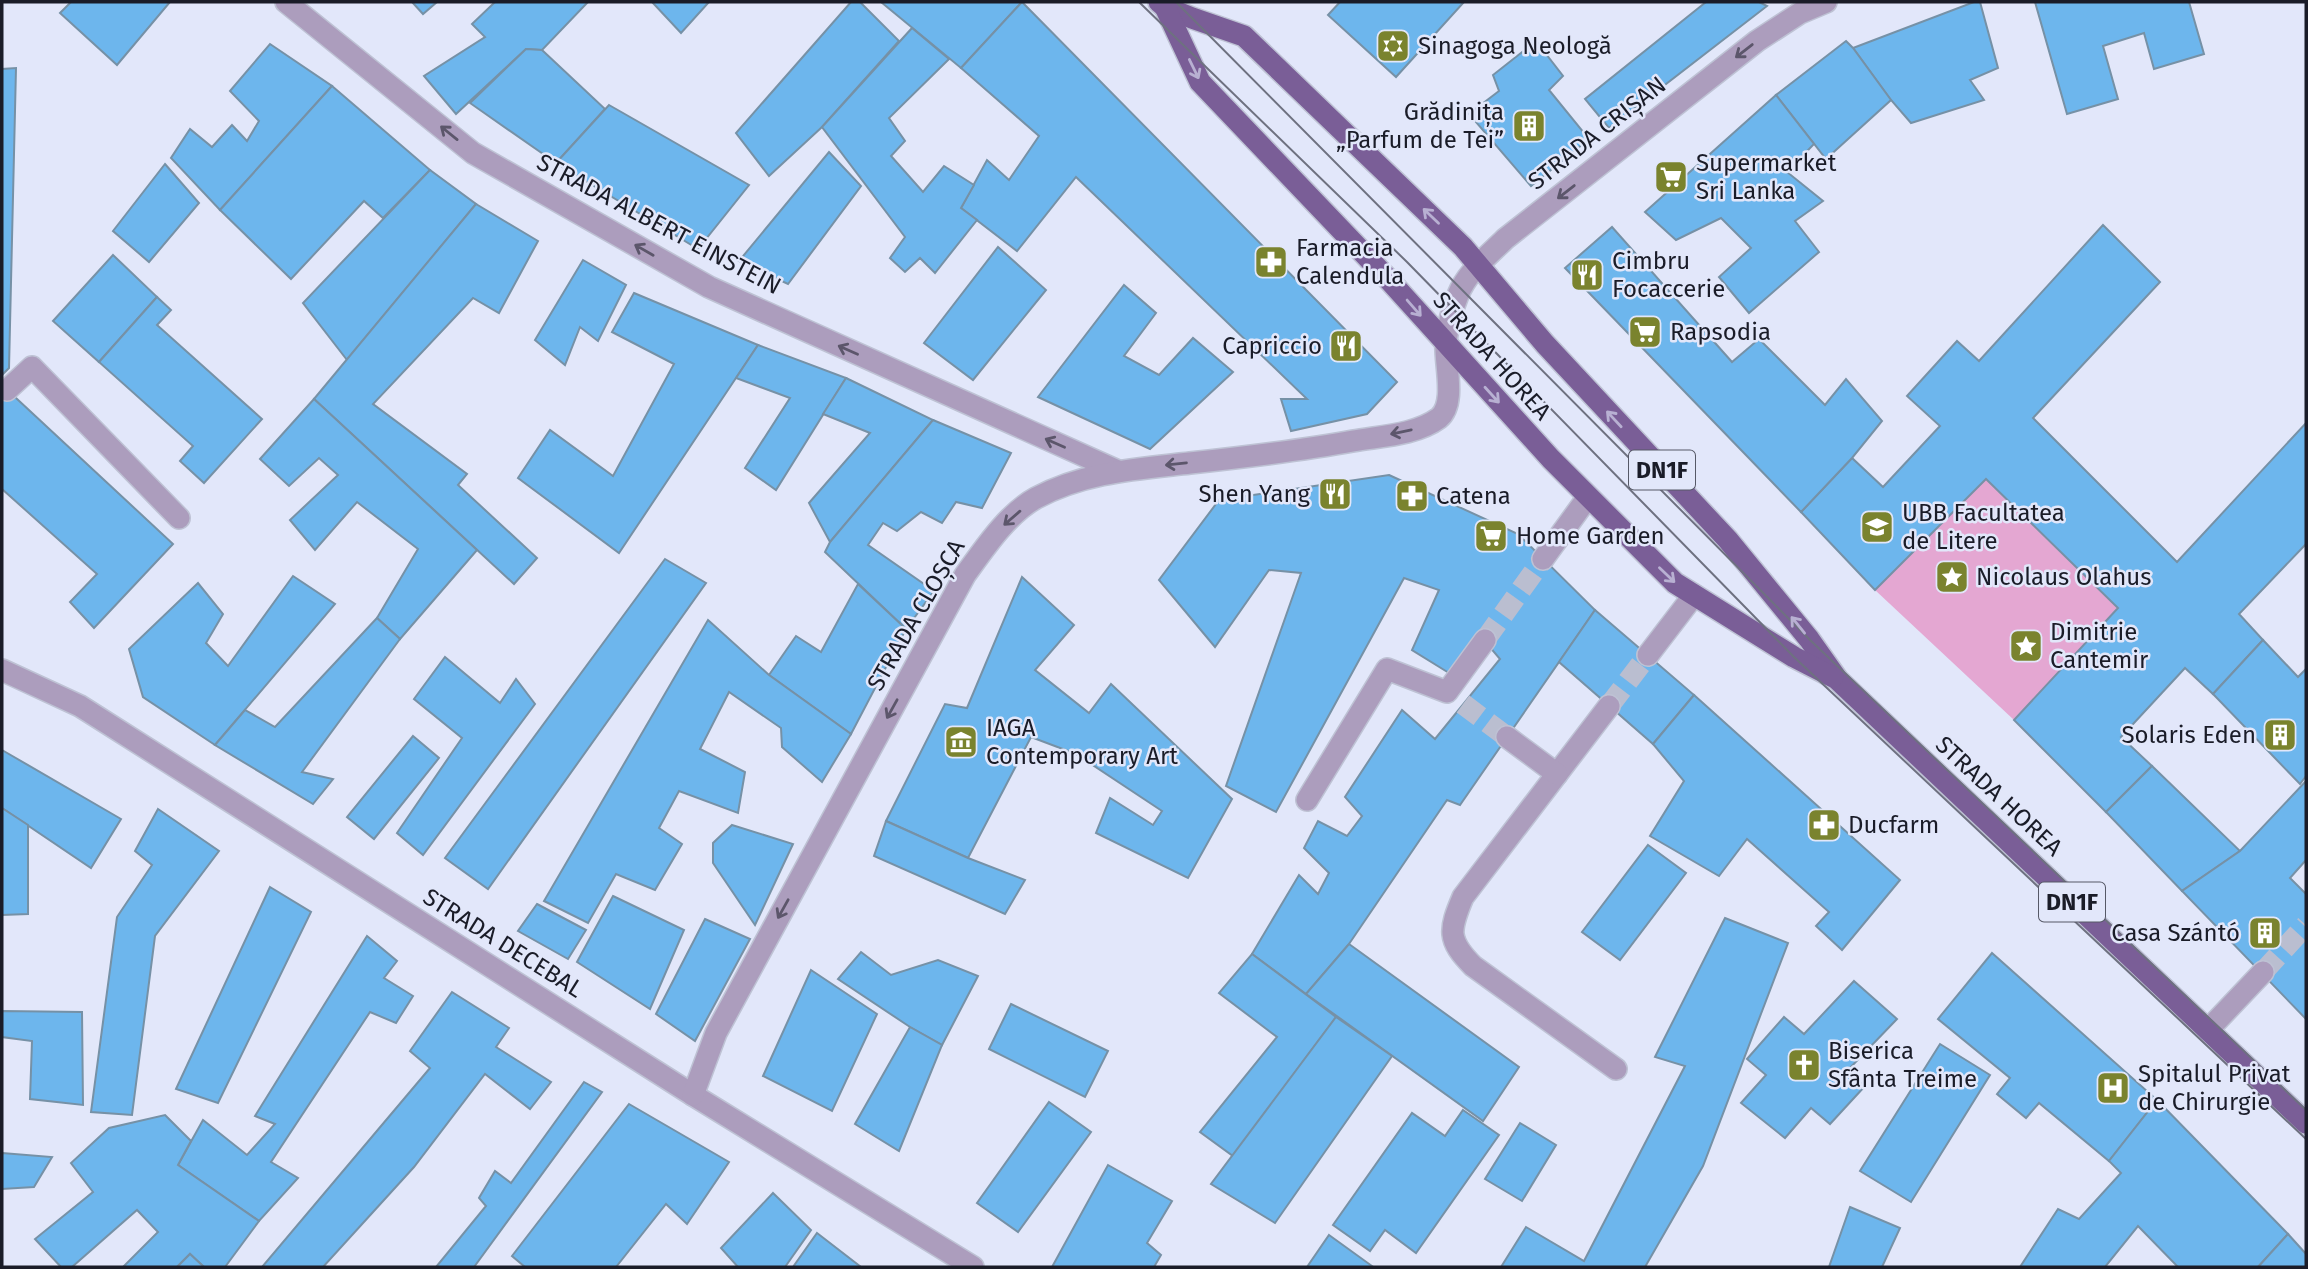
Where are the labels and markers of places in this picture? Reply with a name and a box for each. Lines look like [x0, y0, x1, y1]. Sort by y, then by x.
synagogue icon: Sinagoga Neologă [1374, 27, 1412, 65]
place label: Sinagoga Neologă [1418, 32, 1612, 60]
place label: Grădinița „Parfum de Tei” [1336, 98, 1504, 154]
building icon: Grădinița „Parfum de Tei” [1510, 107, 1548, 145]
place label: Supermarket Sri Lanka [1696, 149, 1837, 205]
supermarket icon: Supermarket Sri Lanka [1652, 158, 1690, 196]
place label: Farmacia Calendula [1296, 234, 1404, 290]
pharmacy icon: Farmacia Calendula [1252, 243, 1290, 281]
place label: Cimbru Focaccerie [1612, 247, 1725, 303]
restaurant icon: Cimbru Focaccerie [1568, 256, 1606, 294]
supermarket icon: Rapsodia [1626, 313, 1664, 351]
place label: Rapsodia [1670, 318, 1771, 346]
restaurant icon: Capriccio [1327, 327, 1365, 365]
place label: Capriccio [1222, 332, 1322, 360]
restaurant icon: Shen Yang [1316, 475, 1354, 513]
pharmacy icon: Catena [1393, 477, 1431, 515]
place label: Shen Yang [1198, 480, 1311, 508]
place label: Catena [1436, 482, 1511, 510]
place label: UBB Facultatea de Litere [1902, 499, 2065, 555]
school or university icon: UBB Facultatea de Litere [1858, 508, 1896, 546]
supermarket icon: Home Garden [1472, 517, 1510, 555]
place label: Home Garden [1516, 522, 1665, 550]
place icon: Nicolaus Olahus [1933, 558, 1971, 596]
place label: Nicolaus Olahus [1976, 563, 2152, 591]
place label: Dimitrie Cantemir [2050, 618, 2149, 674]
place icon: Dimitrie Cantemir [2007, 627, 2045, 665]
place label: IAGA Contemporary Art [986, 714, 1178, 770]
building icon: Solaris Eden [2261, 716, 2299, 754]
place label: Solaris Eden [2121, 721, 2256, 749]
museum icon: IAGA Contemporary Art [942, 723, 980, 761]
pharmacy icon: Ducfarm [1805, 806, 1843, 844]
place label: Ducfarm [1848, 811, 1939, 839]
building icon: Casa Szántó [2246, 914, 2284, 952]
place label: Casa Szántó [2111, 919, 2240, 947]
place label: Biserica Sfânta Treime [1828, 1037, 1977, 1093]
church icon: Biserica Sfânta Treime [1785, 1046, 1823, 1084]
place label: Spitalul Privat de Chirurgie [2138, 1060, 2291, 1116]
hospital icon: Spitalul Privat de Chirurgie [2094, 1069, 2132, 1107]

